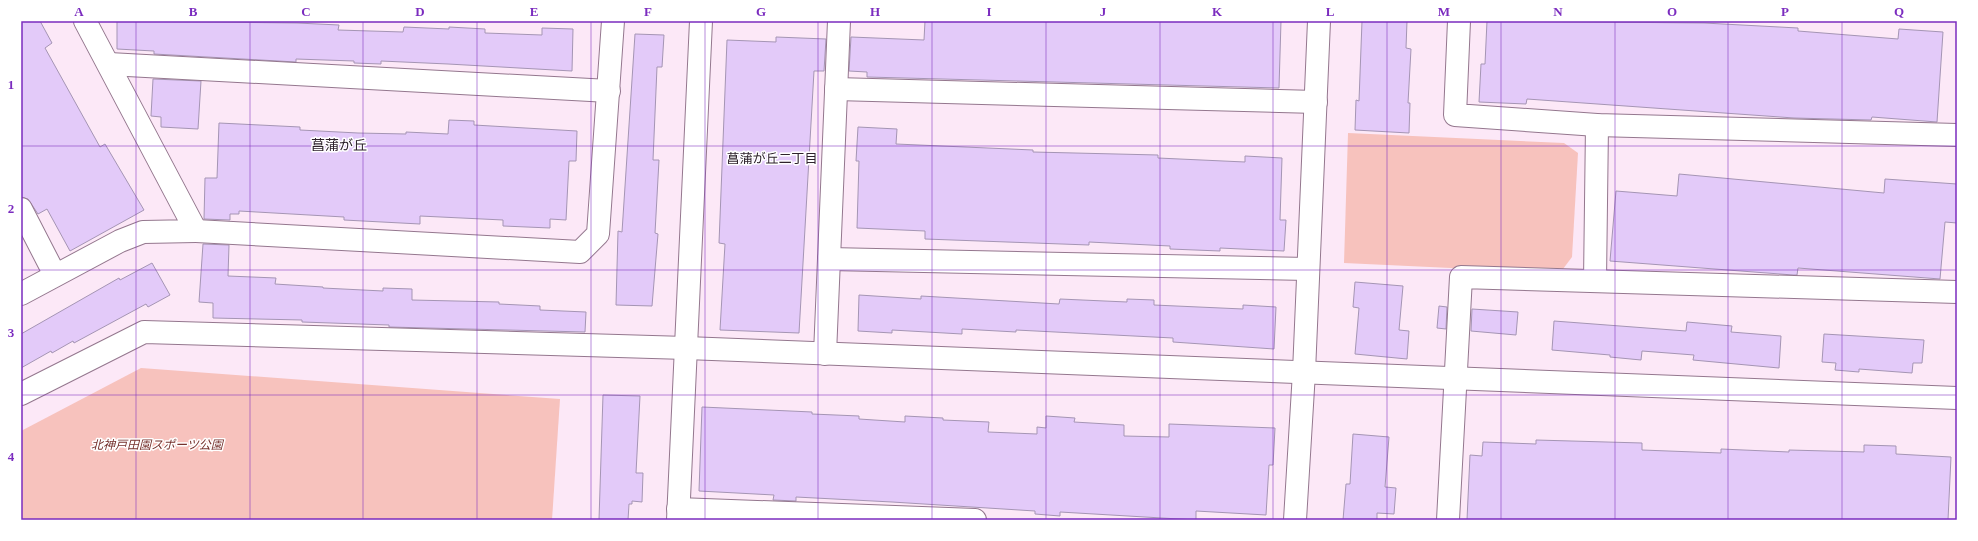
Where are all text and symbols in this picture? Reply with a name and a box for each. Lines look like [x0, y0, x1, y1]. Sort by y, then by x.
text: A [74, 4, 84, 19]
text: B [189, 4, 198, 19]
text: C [301, 4, 311, 19]
text: D [415, 4, 425, 19]
text: E [530, 4, 538, 19]
text: F [644, 4, 652, 19]
text: G [756, 4, 766, 19]
text: H [870, 4, 880, 19]
text: I [986, 4, 992, 19]
text: J [1100, 4, 1107, 19]
text: K [1212, 4, 1223, 19]
text: L [1326, 4, 1335, 19]
text: M [1438, 4, 1450, 19]
text: N [1553, 4, 1563, 19]
text: O [1667, 4, 1677, 19]
text: P [1781, 4, 1789, 19]
text: Q [1894, 4, 1904, 19]
text: 1 [8, 77, 14, 92]
district label: 菖蒲が丘 [311, 138, 367, 153]
district label: 菖蒲が丘二丁目 [726, 151, 818, 166]
text: 2 [8, 201, 14, 216]
text: 3 [8, 325, 15, 340]
park label: 北神戸田園スポーツ公園 [91, 438, 225, 452]
text: 4 [8, 449, 15, 464]

